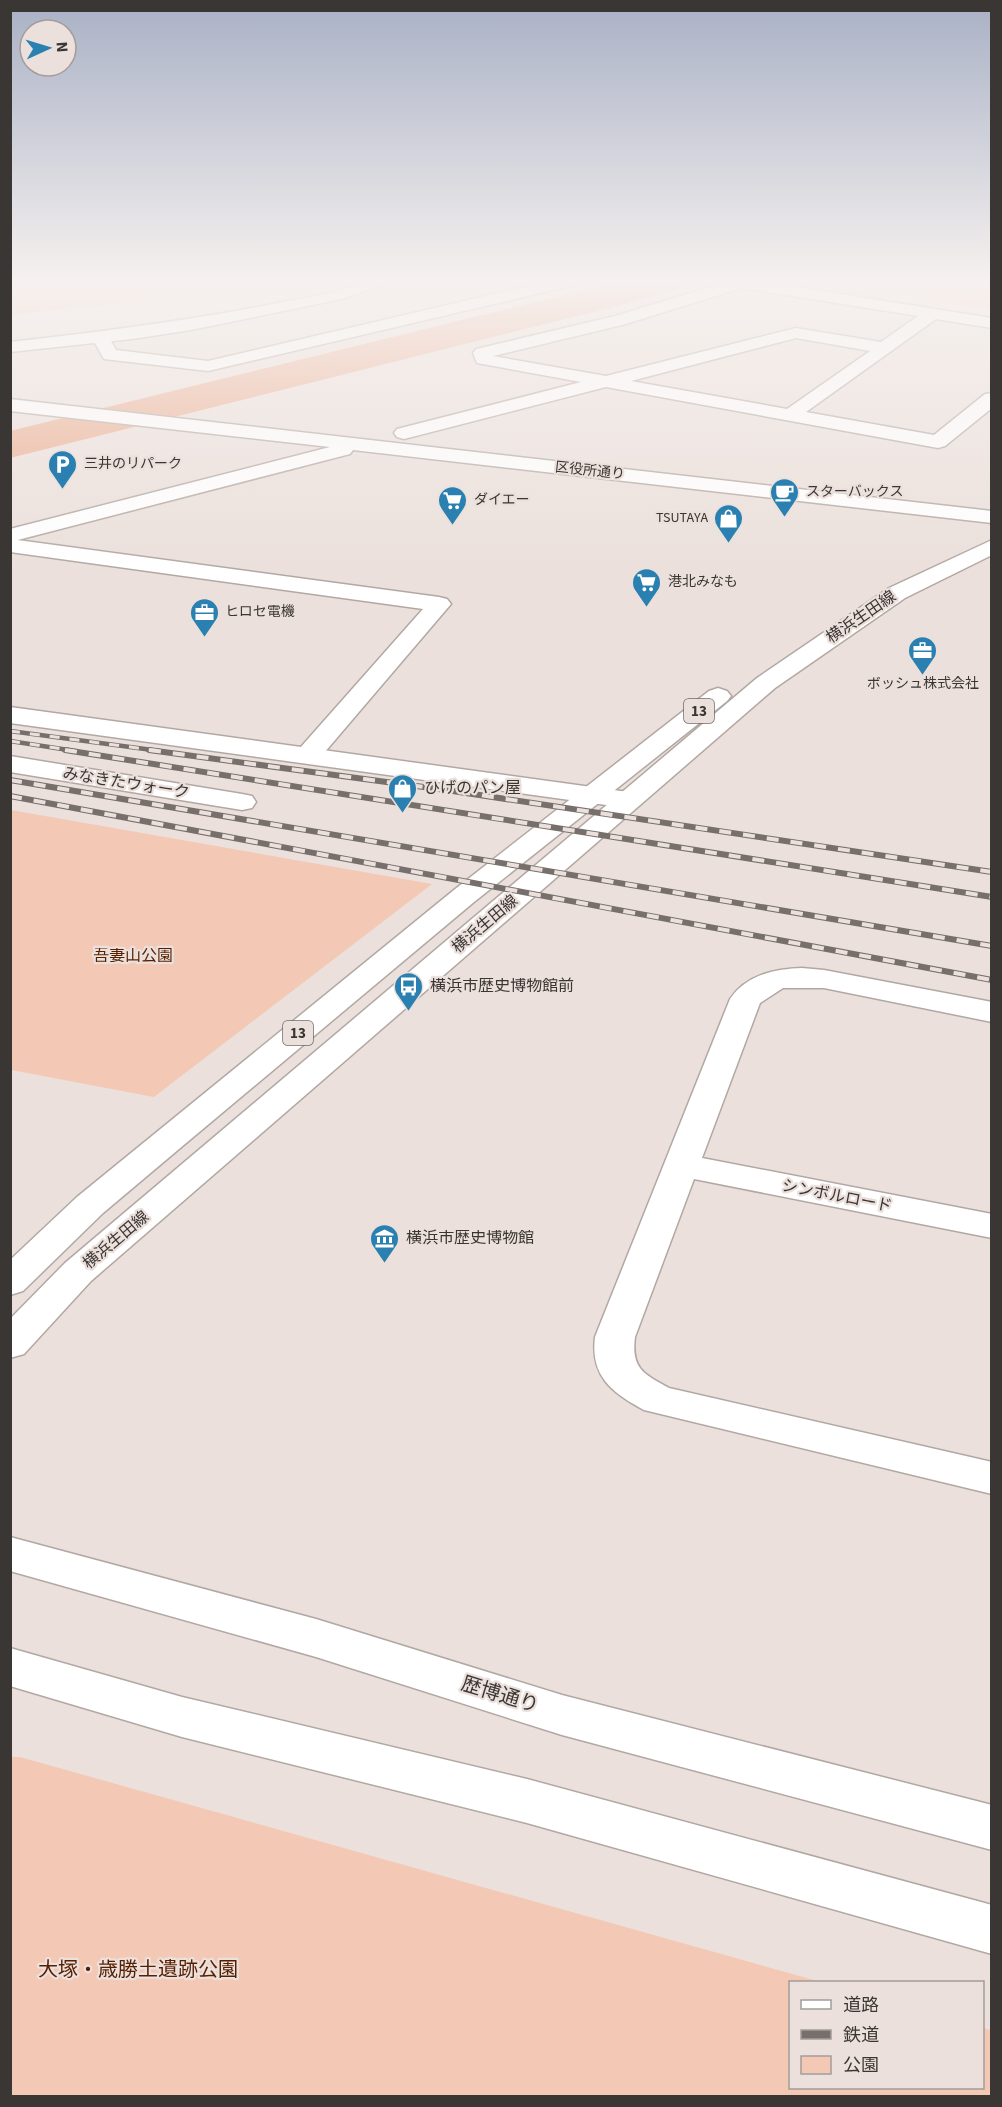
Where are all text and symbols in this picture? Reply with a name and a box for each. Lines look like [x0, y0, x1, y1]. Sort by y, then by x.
north arrow [18, 18, 78, 78]
text: N [51, 41, 73, 53]
parking icon: 三井のリパーク [47, 448, 79, 490]
place label: 三井のリパーク [84, 454, 182, 474]
street label: 区役所通り [554, 457, 626, 485]
cafe icon: スターバックス [769, 476, 801, 518]
place label: スターバックス [806, 482, 903, 502]
supermarket icon: ダイエー [437, 484, 469, 526]
place label: ダイエー [474, 490, 530, 510]
shop icon: TSUTAYA [713, 502, 745, 544]
place label: TSUTAYA [656, 508, 708, 528]
supermarket icon: 港北みなも [631, 566, 663, 608]
place label: 港北みなも [668, 572, 738, 592]
street label: 横浜生田線 [822, 586, 900, 648]
office icon: ヒロセ電機 [188, 596, 220, 638]
place label: ヒロセ電機 [225, 602, 295, 622]
office icon: ボッシュ株式会社 [907, 634, 939, 676]
place label: ボッシュ株式会社 [867, 674, 979, 694]
road number: 13 [684, 699, 714, 723]
street label: みなきたウォーク [61, 762, 191, 804]
shop icon: ひげのパン屋 [387, 772, 419, 814]
place label: ひげのパン屋 [424, 777, 521, 799]
street label: 横浜生田線 [447, 890, 523, 958]
park label: 吾妻山公園 [93, 945, 173, 967]
bus stop icon: 横浜市歴史博物館前 [393, 970, 425, 1012]
place label: 横浜市歴史博物館前 [430, 975, 574, 997]
road number: 13 [283, 1021, 313, 1045]
street label: シンボルロード [780, 1175, 894, 1217]
street label: 横浜生田線 [78, 1206, 154, 1274]
museum icon: 横浜市歴史博物館 [369, 1222, 401, 1264]
place label: 横浜市歴史博物館 [406, 1227, 534, 1249]
street label: 歴博通り [458, 1670, 542, 1720]
park label: 大塚・歳勝土遺跡公園 [38, 1956, 238, 1984]
legend [789, 1981, 984, 2089]
text: 道路 [843, 1993, 879, 2018]
text: 鉄道 [843, 2023, 879, 2048]
text: 公園 [843, 2053, 879, 2078]

